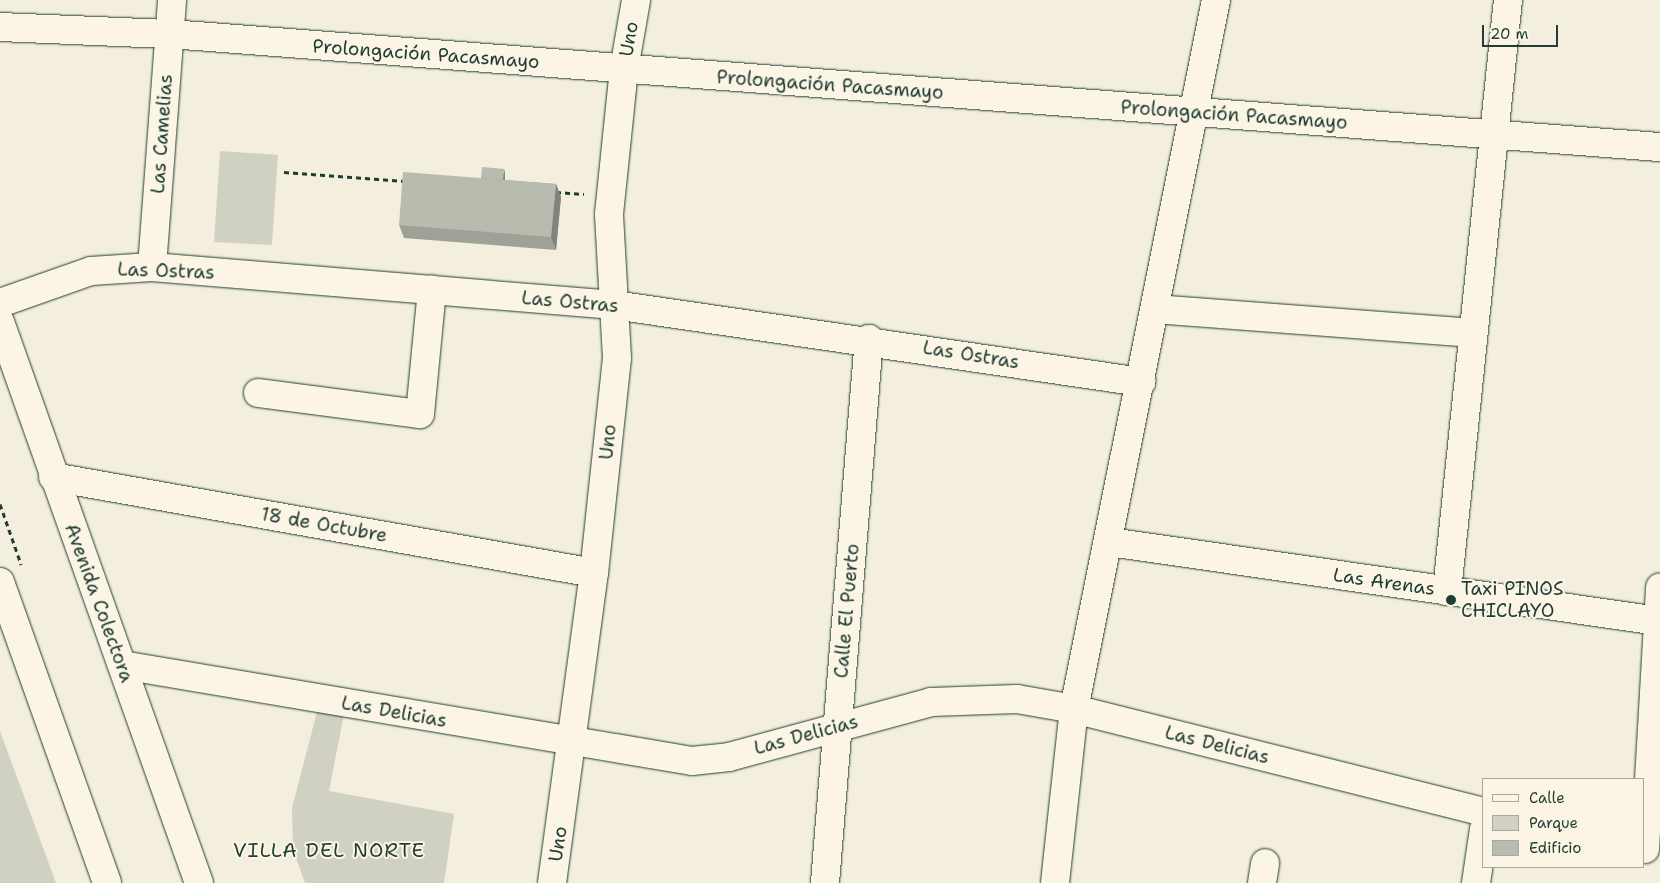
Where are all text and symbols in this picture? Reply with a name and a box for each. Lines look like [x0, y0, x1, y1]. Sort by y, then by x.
scale bar [1485, 15, 1561, 47]
street label: Uno [615, 19, 643, 59]
text: 20 m [1490, 24, 1529, 44]
street label: Prolongación Pacasmayo [312, 35, 540, 73]
street label: Prolongación Pacasmayo [716, 66, 944, 104]
street label: Las Camelias [146, 73, 178, 195]
street label: Prolongación Pacasmayo [1120, 96, 1348, 134]
street label: Las Ostras [117, 258, 215, 284]
street label: Las Ostras [520, 286, 620, 318]
street label: Las Ostras [921, 336, 1021, 374]
street label: Uno [595, 423, 621, 461]
street label: 18 de Octubre [259, 503, 389, 547]
street label: Avenida Colectora [60, 521, 138, 685]
street label: Calle El Puerto [830, 543, 864, 679]
street label: Las Arenas [1332, 564, 1436, 600]
place label: Taxi PINOS CHICLAYO [1461, 578, 1563, 622]
marker: Taxi PINOS CHICLAYO [1445, 594, 1457, 606]
street label: Las Delicias [339, 692, 449, 732]
street label: Las Delicias [751, 710, 861, 760]
street label: Las Delicias [1162, 721, 1272, 769]
legend [1482, 778, 1645, 868]
text: Calle [1529, 788, 1565, 808]
text: Parque [1529, 813, 1578, 833]
street label: Uno [544, 825, 572, 863]
district label: VILLA DEL NORTE [231, 838, 427, 862]
text: Edificio [1529, 838, 1581, 858]

